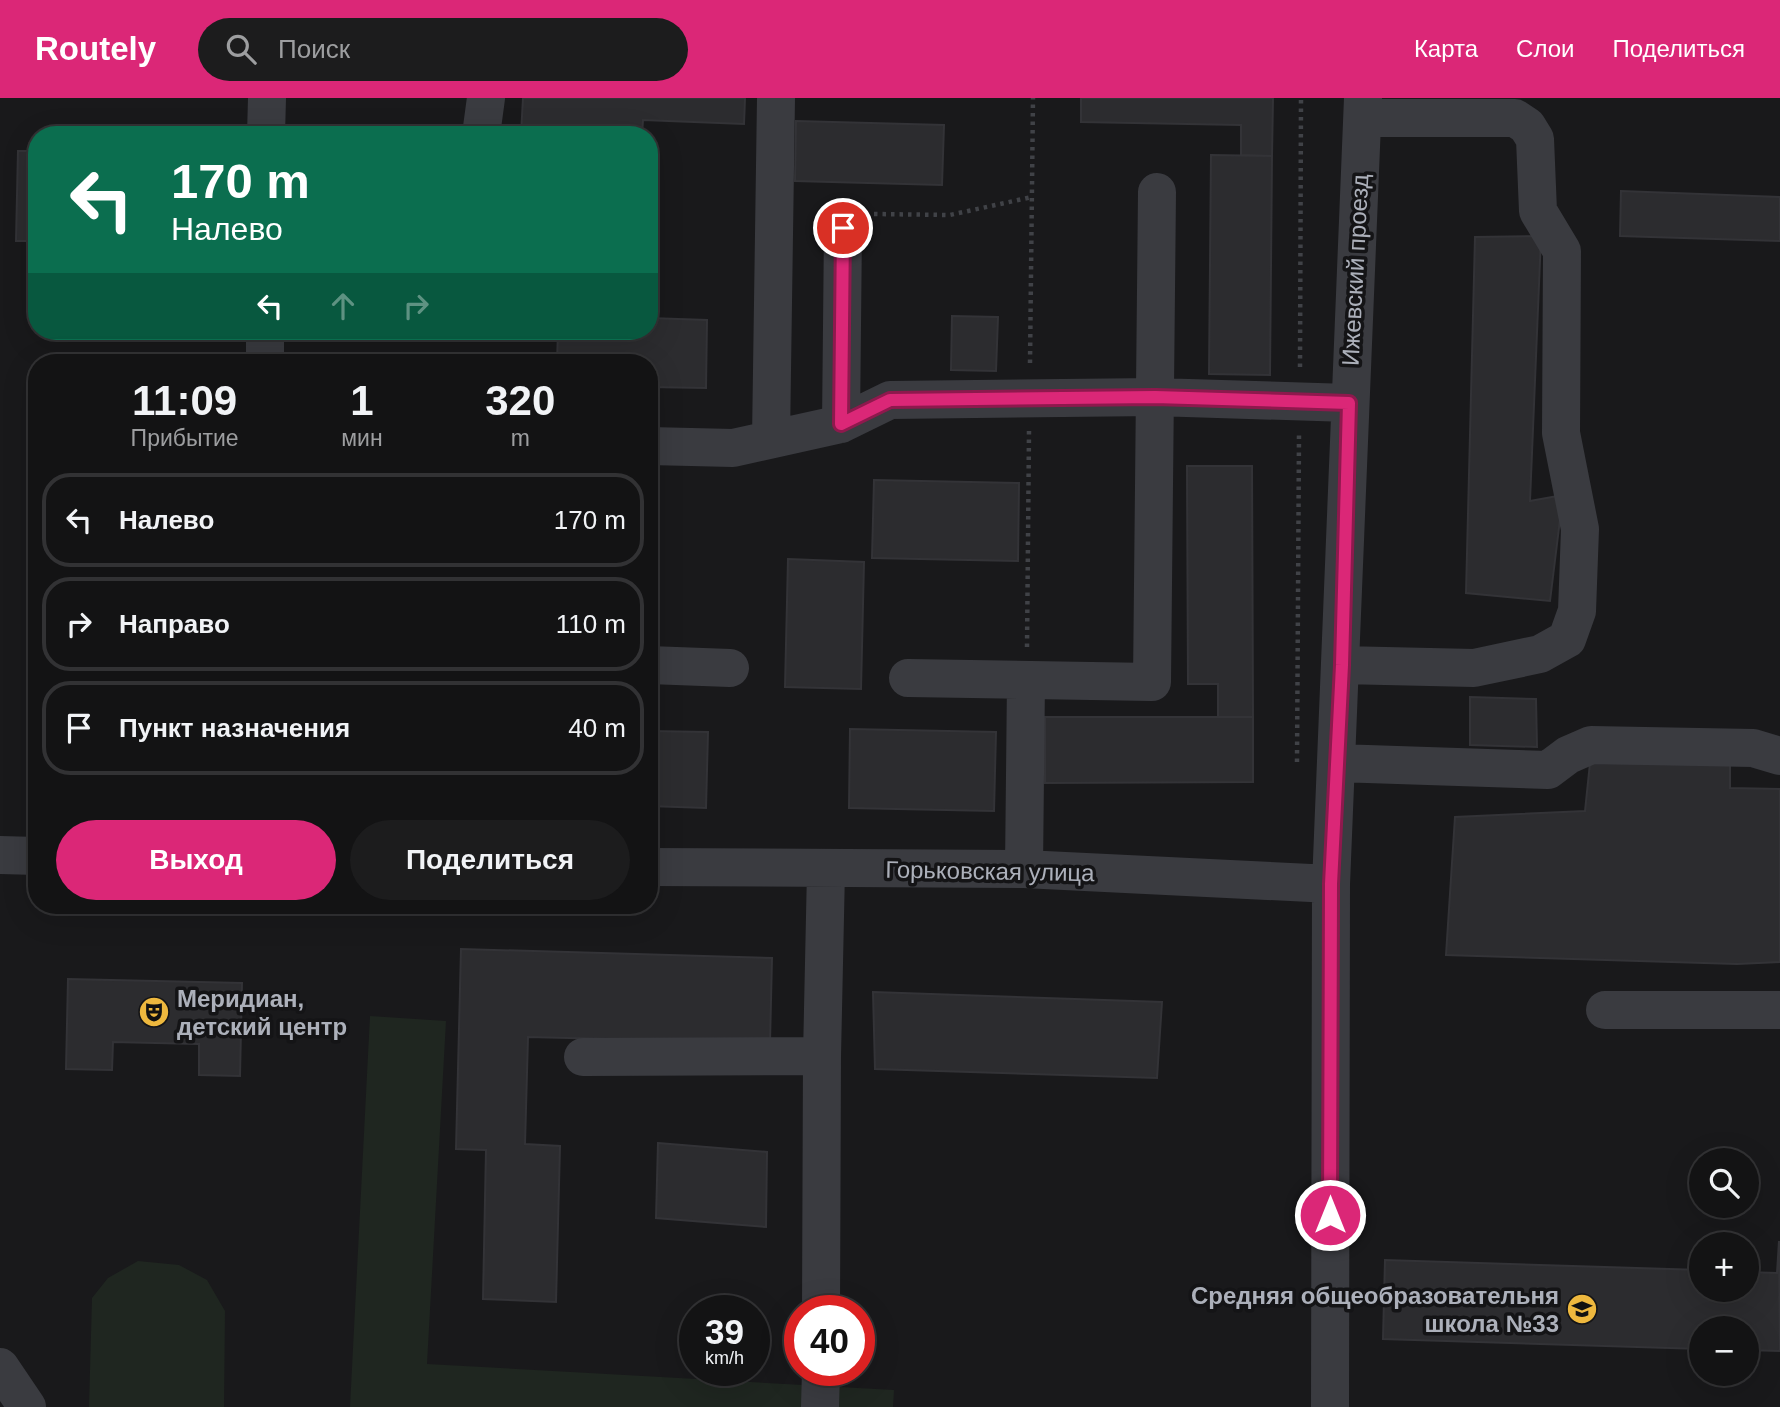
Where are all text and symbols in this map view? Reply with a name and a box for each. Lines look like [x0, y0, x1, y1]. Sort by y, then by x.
search box [198, 18, 688, 81]
text: Routely [35, 30, 156, 67]
icon: search [222, 30, 260, 68]
text: Поиск [278, 34, 350, 64]
text: Карта [1414, 35, 1478, 62]
text: Слои [1516, 35, 1574, 62]
text: Поделиться [1612, 35, 1745, 62]
icon: left [56, 154, 147, 245]
text: 170 m [171, 154, 310, 208]
street label: Ижевский проезд [1336, 173, 1374, 367]
pin [813, 198, 873, 258]
icon: arrive [824, 209, 862, 247]
text: Налево [171, 211, 283, 247]
icon: left [251, 287, 289, 325]
icon: ahead [324, 287, 362, 325]
icon: right [397, 287, 435, 325]
text: 11:09 [132, 377, 237, 424]
text: 1 [350, 377, 374, 424]
text: 320 [485, 377, 555, 424]
text: Прибытие [131, 425, 239, 451]
text: мин [341, 425, 383, 451]
text: m [511, 425, 530, 451]
icon: left [60, 501, 98, 539]
text: Налево [119, 505, 214, 535]
text: 170 m [554, 505, 626, 535]
icon: right [60, 605, 98, 643]
text: Направо [119, 609, 230, 639]
text: 110 m [556, 609, 626, 639]
icon: arrive [60, 709, 98, 747]
text: Пункт назначения [119, 713, 350, 743]
text: 40 m [568, 713, 626, 743]
button: Выход [56, 820, 336, 900]
button: Поделиться [350, 820, 630, 900]
street label: Горьковская улица [885, 856, 1095, 886]
place label: Меридиан, детский центр [177, 985, 347, 1040]
theatre icon: Меридиан, детский центр [137, 995, 171, 1029]
map controls [1689, 1148, 1759, 1386]
button: search [1689, 1148, 1759, 1218]
position arrow [1293, 1178, 1367, 1252]
button: + [1689, 1232, 1759, 1302]
place label: Средняя общеобразовательня школа №33 [1191, 1282, 1559, 1337]
school or university icon: Средняя общеобразовательня школа №33 [1565, 1292, 1599, 1326]
speed limit sign: 40 [784, 1295, 875, 1386]
text: 39 [705, 1312, 744, 1351]
button: − [1689, 1316, 1759, 1386]
text: km/h [705, 1348, 744, 1368]

